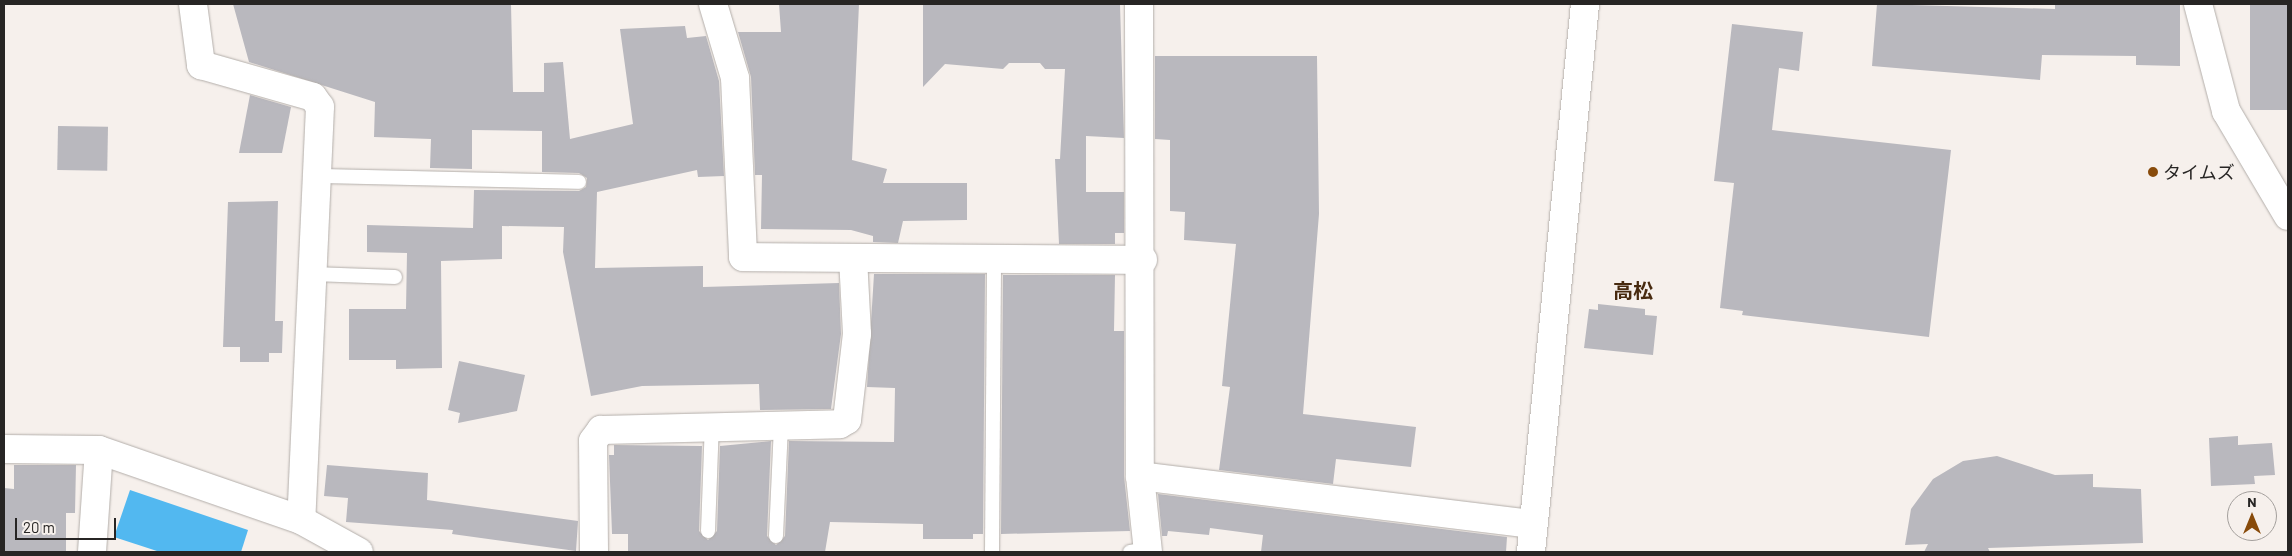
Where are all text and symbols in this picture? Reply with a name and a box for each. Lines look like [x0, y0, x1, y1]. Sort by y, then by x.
place label: タイムズ [2163, 161, 2235, 183]
marker: タイムズ [2147, 166, 2159, 178]
district label: 高松 [1613, 278, 1653, 302]
north arrow [2227, 491, 2277, 541]
text: N [2247, 493, 2257, 510]
scale bar [18, 508, 119, 540]
text: 20 m [23, 518, 55, 536]

